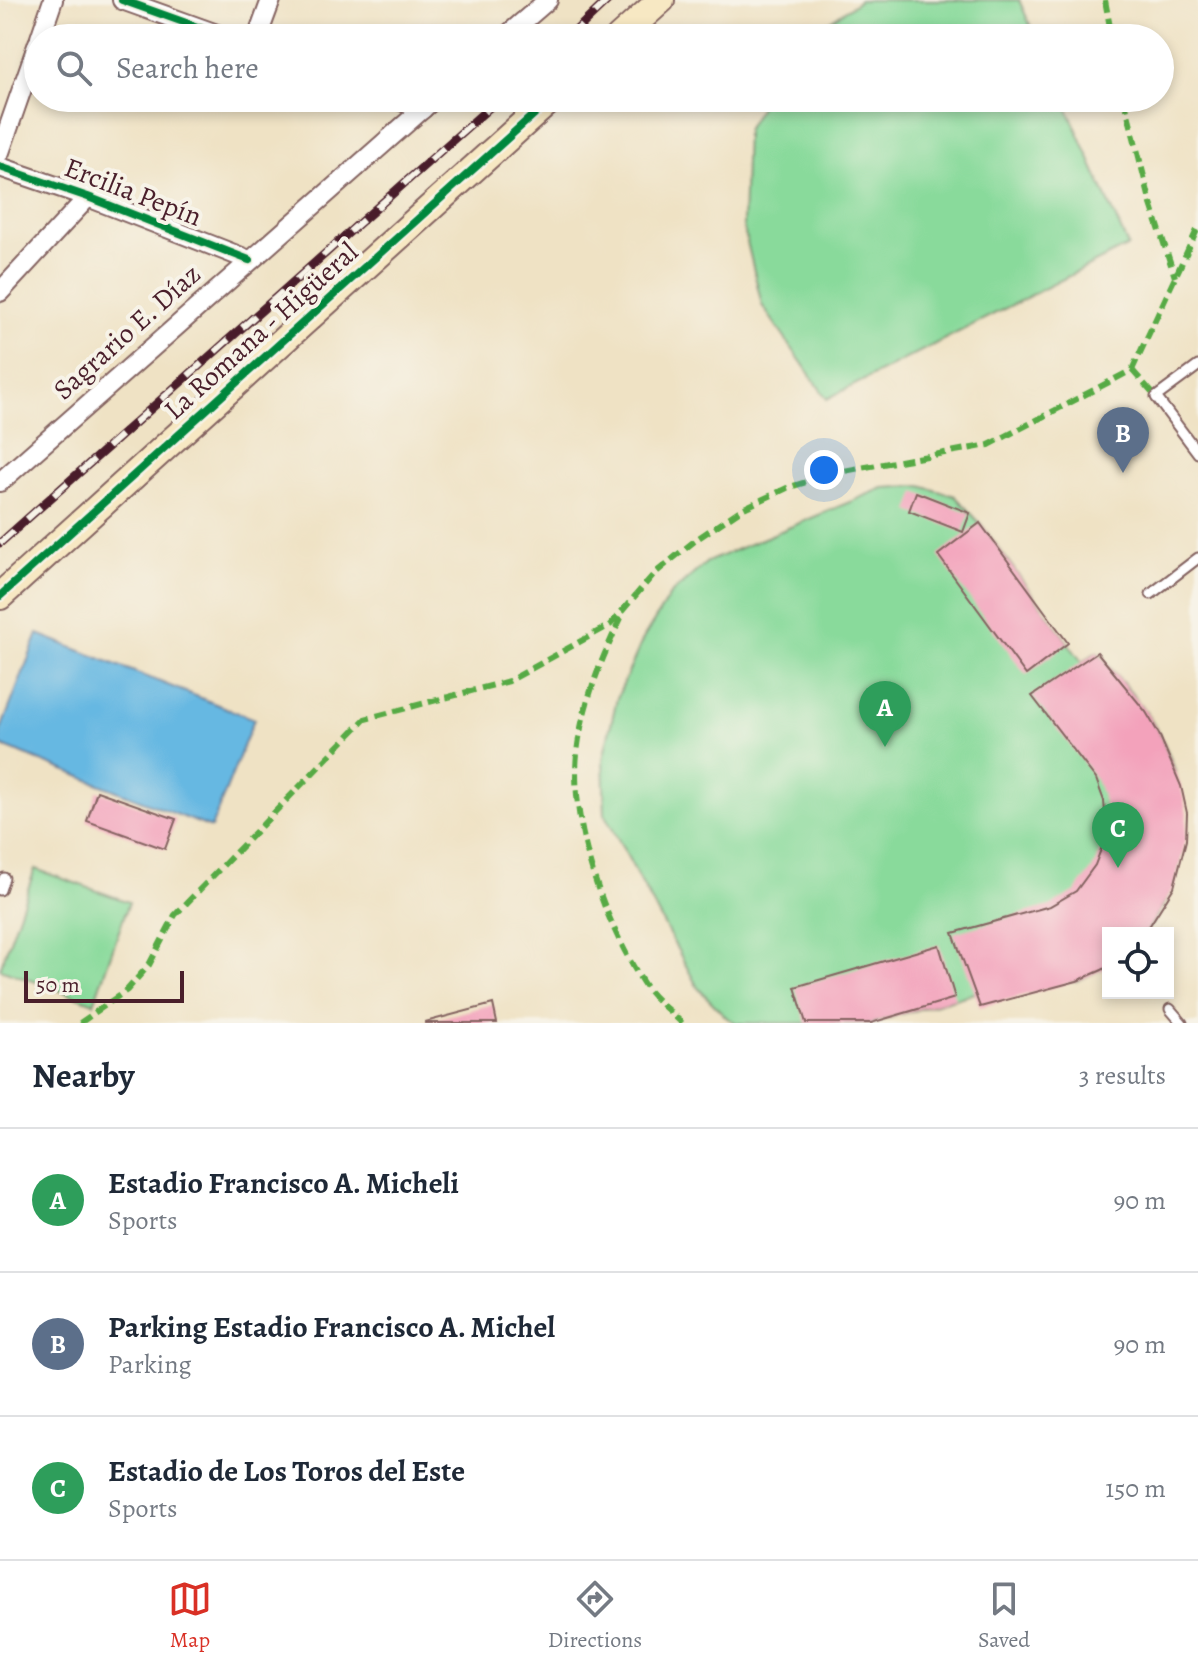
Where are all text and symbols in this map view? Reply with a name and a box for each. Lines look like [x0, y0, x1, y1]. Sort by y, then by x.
search box [24, 24, 1174, 112]
icon: search [52, 46, 96, 90]
text: Search here [116, 48, 259, 88]
street label: Ercilia Pepín [59, 148, 207, 236]
street label: La Romana - Higüeral [156, 233, 366, 428]
street label: Sagrario E. Díaz [45, 255, 209, 409]
pin: B [1097, 407, 1149, 473]
your location [804, 450, 844, 490]
pin: A [859, 681, 911, 747]
pin: C [1092, 802, 1144, 868]
map controls [1102, 927, 1174, 999]
button: locate [1102, 927, 1174, 999]
scale bar [24, 967, 184, 1003]
text: 50 m [36, 970, 80, 1000]
text: Nearby [32, 1052, 135, 1099]
text: 3 results [1079, 1058, 1166, 1093]
text: Estadio Francisco A. Micheli [108, 1163, 459, 1203]
text: A [50, 1183, 66, 1218]
text: 90 m [1114, 1183, 1166, 1218]
text: Sports [108, 1203, 177, 1238]
text: Parking Estadio Francisco A. Michel [108, 1307, 555, 1347]
text: B [50, 1327, 66, 1362]
text: 90 m [1114, 1327, 1166, 1362]
text: Parking [108, 1347, 191, 1382]
text: Estadio de Los Toros del Este [108, 1451, 465, 1491]
text: C [50, 1471, 66, 1506]
text: 150 m [1105, 1471, 1166, 1506]
text: Sports [108, 1491, 177, 1526]
tab: Map [168, 1577, 212, 1655]
tab: Directions [548, 1577, 642, 1655]
tab: Saved [978, 1577, 1030, 1655]

